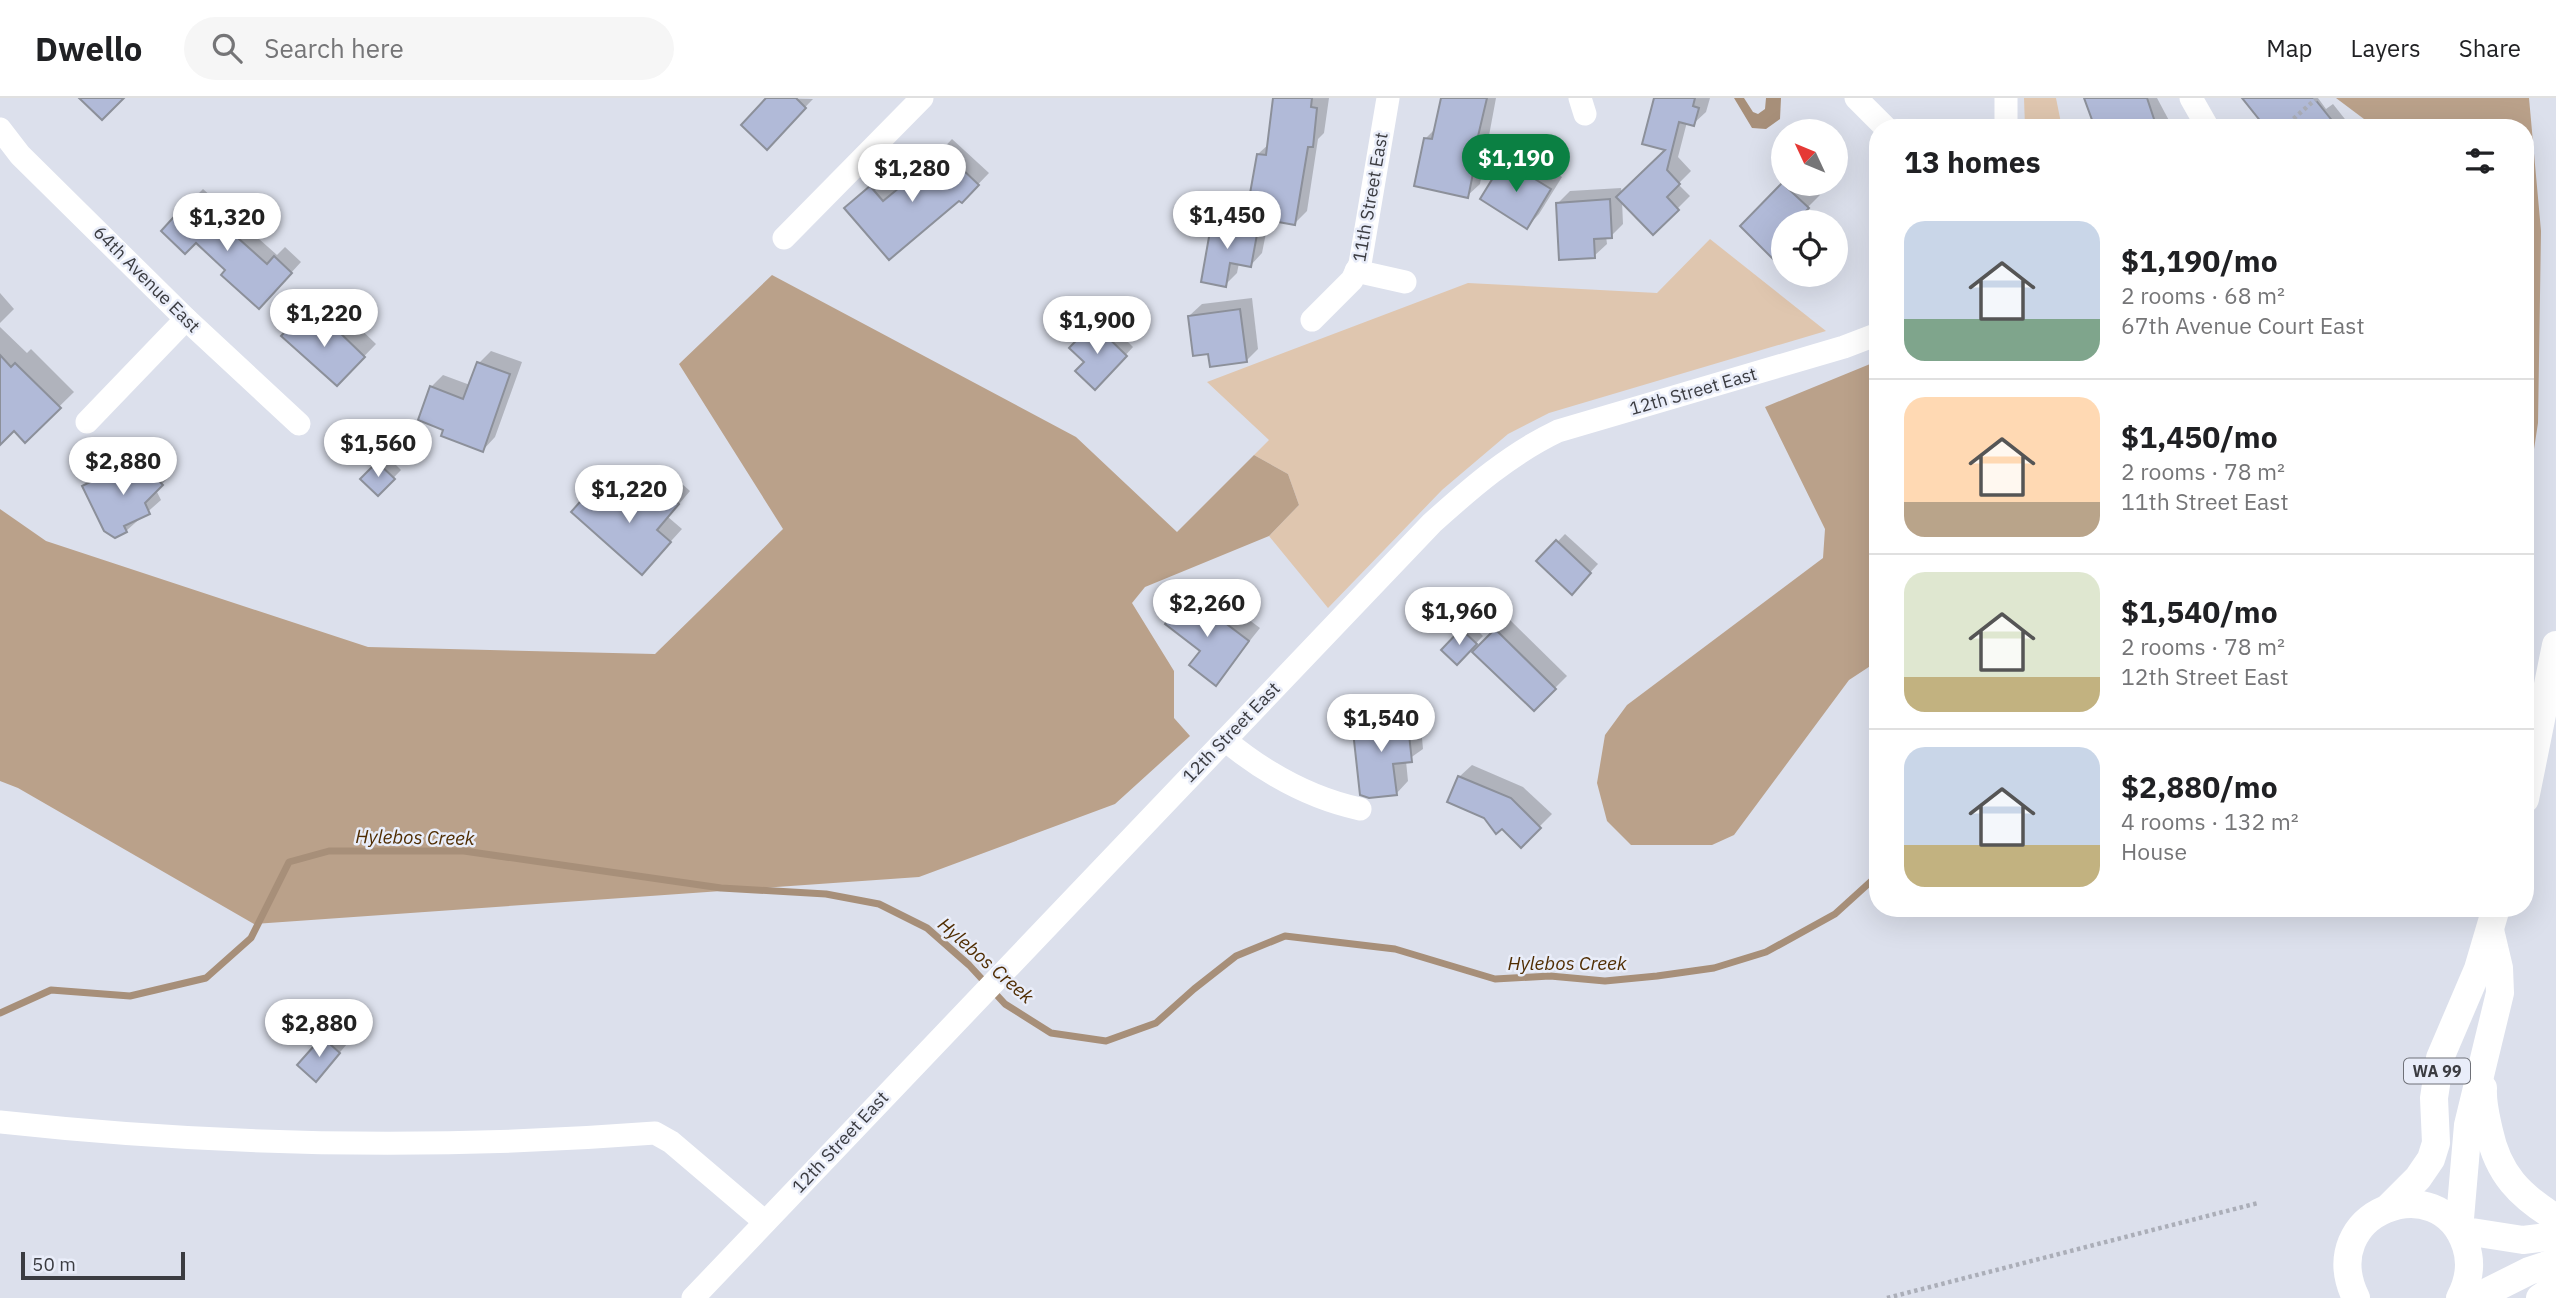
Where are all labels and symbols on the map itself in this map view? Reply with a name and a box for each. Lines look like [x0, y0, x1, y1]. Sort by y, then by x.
north arrow [1771, 119, 1848, 196]
street label: 11th Street East [1347, 130, 1393, 264]
pin: $1,190 [1459, 134, 1573, 194]
pin: $1,280 [855, 144, 969, 204]
pin: $1,450 [1170, 192, 1284, 251]
pin: $1,320 [170, 194, 284, 253]
street label: 64th Avenue East [89, 221, 205, 337]
pin: $1,220 [267, 289, 381, 349]
pin: $1,900 [1040, 296, 1154, 356]
street label: 12th Street East [1627, 362, 1759, 420]
pin: $1,560 [321, 420, 435, 479]
pin: $2,880 [66, 438, 180, 497]
pin: $1,220 [572, 466, 686, 525]
pin: $2,260 [1150, 580, 1264, 639]
pin: $1,960 [1402, 588, 1516, 647]
street label: 12th Street East [1177, 677, 1285, 787]
pin: $1,540 [1324, 694, 1438, 754]
water label: Hylebos Creek [355, 824, 476, 850]
water label: Hylebos Creek [933, 912, 1040, 1009]
water label: Hylebos Creek [1507, 951, 1628, 975]
pin: $2,880 [262, 1000, 376, 1059]
road number: WA 99 [2404, 1058, 2470, 1084]
street label: 12th Street East [787, 1086, 893, 1198]
scale bar [21, 1249, 186, 1281]

